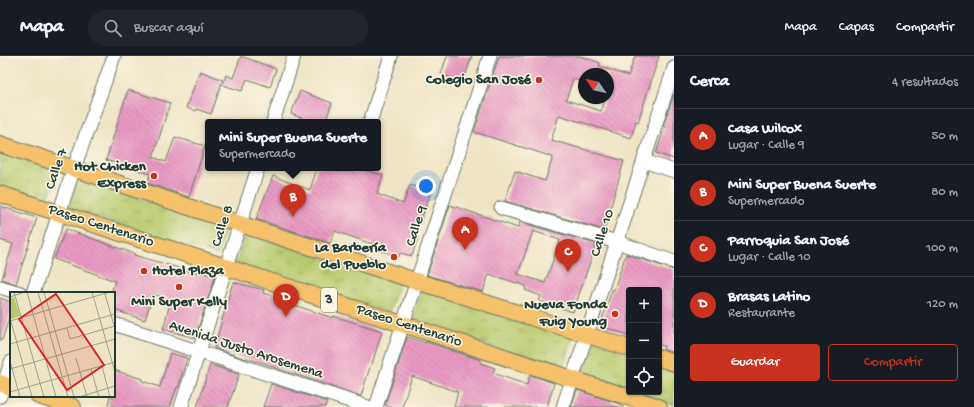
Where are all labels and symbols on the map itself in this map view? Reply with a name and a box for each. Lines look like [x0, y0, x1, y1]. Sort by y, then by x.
north arrow [578, 68, 614, 104]
place label: Colegio San José [425, 71, 532, 89]
marker: Colegio San José [534, 75, 544, 85]
street label: Calle 7 [42, 145, 73, 192]
place label: Hot Chicken Express [74, 158, 147, 193]
marker: Hot Chicken Express [149, 171, 159, 181]
your location [416, 176, 436, 196]
pin: B [280, 184, 306, 217]
street label: Paseo Centenario [45, 200, 156, 252]
street label: Calle 8 [208, 203, 238, 249]
street label: Calle 9 [402, 203, 432, 249]
street label: Calle 10 [587, 206, 619, 259]
pin: A [452, 217, 478, 250]
place label: La Barbería del Pueblo [315, 239, 387, 274]
pin: C [555, 239, 581, 272]
marker: La Barbería del Pueblo [389, 252, 399, 262]
place label: Hotel Plaza [152, 262, 225, 280]
marker: Hotel Plaza [139, 266, 149, 276]
marker: Mini Super Kelly [174, 282, 184, 292]
pin: D [273, 284, 299, 317]
road number: 3 [321, 288, 337, 312]
inset map [10, 292, 115, 397]
place label: Mini Super Kelly [131, 293, 227, 311]
place label: Nueva Fonda Fuig Young [524, 296, 608, 331]
street label: Paseo Centenario [353, 300, 464, 352]
marker: Nueva Fonda Fuig Young [610, 309, 620, 319]
street label: Avenida Justo Arosemena [167, 317, 326, 384]

